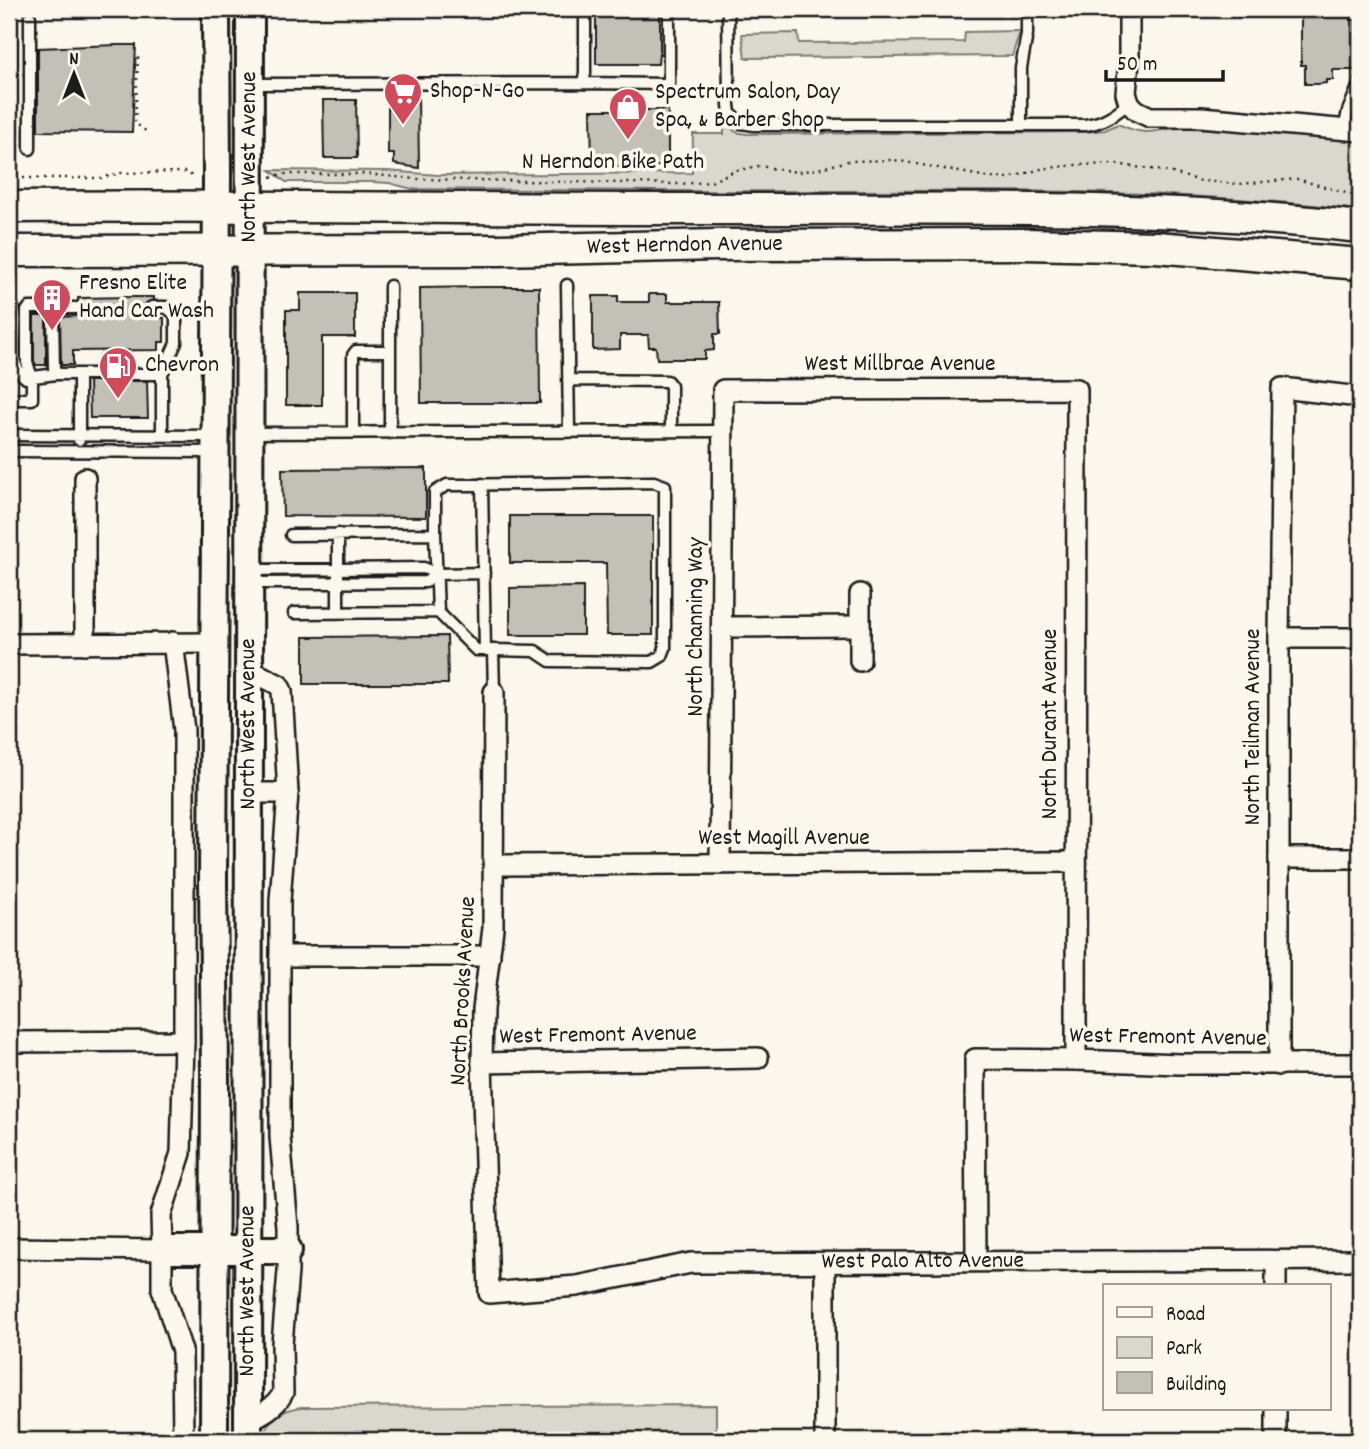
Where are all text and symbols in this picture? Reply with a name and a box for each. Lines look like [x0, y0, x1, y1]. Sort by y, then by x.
north arrow [38, 38, 108, 108]
scale bar [1106, 38, 1224, 82]
text: N [69, 47, 79, 74]
text: 50 m [1117, 51, 1157, 81]
street label: North West Avenue [233, 71, 267, 243]
supermarket icon: Shop-N-Go [382, 71, 424, 126]
place label: Shop-N-Go [430, 75, 524, 109]
place label: Spectrum Salon, Day Spa, & Barber Shop [655, 76, 841, 138]
shop icon: Spectrum Salon, Day Spa, & Barber Shop [607, 86, 649, 141]
street label: N Herndon Bike Path [522, 146, 704, 180]
street label: West Herndon Avenue [587, 228, 783, 265]
place label: Fresno Elite Hand Car Wash [79, 267, 214, 329]
building icon: Fresno Elite Hand Car Wash [31, 277, 73, 332]
fuel station icon: Chevron [97, 345, 139, 400]
street label: West Millbrae Avenue [805, 348, 995, 382]
place label: Chevron [145, 349, 219, 383]
street label: North Channing Way [680, 536, 714, 717]
street label: North Teilman Avenue [1237, 628, 1271, 826]
street label: North Durant Avenue [1034, 629, 1068, 819]
street label: North West Avenue [232, 638, 266, 810]
street label: West Magill Avenue [698, 822, 870, 856]
street label: North Brooks Avenue [442, 895, 486, 1087]
street label: West Fremont Avenue [499, 1017, 697, 1055]
street label: West Fremont Avenue [1069, 1019, 1267, 1057]
street label: North West Avenue [231, 1205, 265, 1377]
street label: West Palo Alto Avenue [821, 1245, 1024, 1279]
legend [1103, 1284, 1330, 1410]
text: Road [1166, 1301, 1205, 1331]
text: Park [1166, 1335, 1202, 1365]
text: Building [1166, 1371, 1226, 1401]

